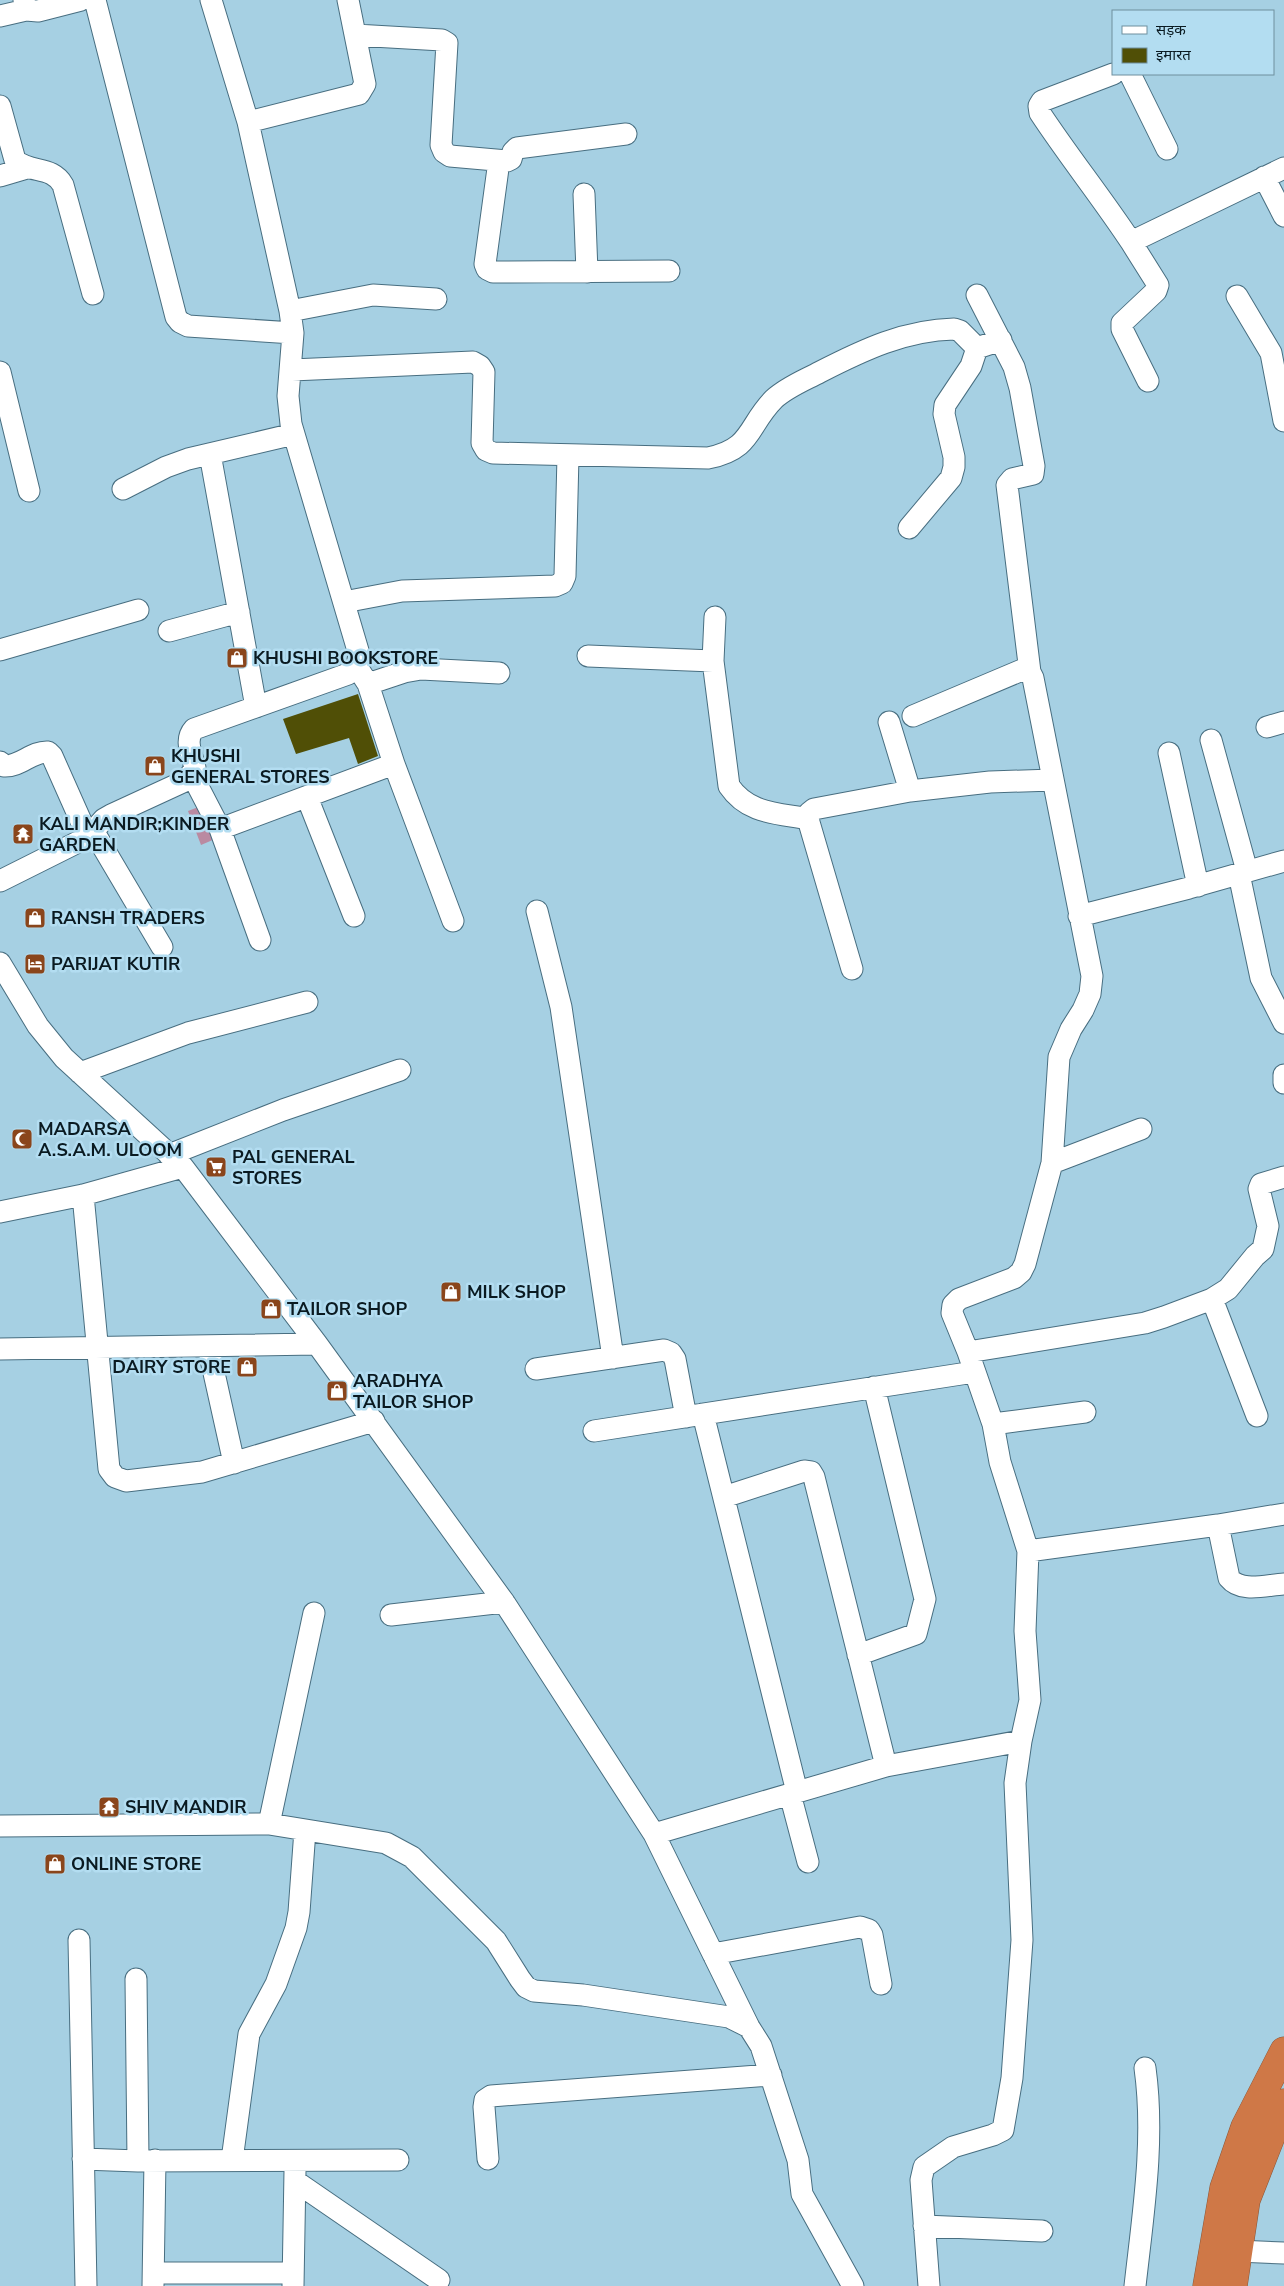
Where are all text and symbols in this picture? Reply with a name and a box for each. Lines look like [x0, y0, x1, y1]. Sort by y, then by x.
legend [1112, 10, 1274, 75]
text: सड़क [1156, 20, 1186, 40]
text: इमारत [1156, 45, 1191, 65]
shop icon: KHUSHI BOOKSTORE [225, 646, 249, 670]
place label: KHUSHI BOOKSTORE [253, 646, 438, 670]
place label: KHUSHI GENERAL STORES [171, 744, 330, 789]
shop icon: KHUSHI GENERAL STORES [143, 754, 167, 778]
place label: KALI MANDIR;KINDER GARDEN [39, 812, 230, 857]
temple icon: KALI MANDIR;KINDER GARDEN [11, 822, 35, 846]
shop icon: RANSH TRADERS [23, 906, 47, 930]
place label: RANSH TRADERS [51, 906, 205, 930]
hotel icon: PARIJAT KUTIR [23, 952, 47, 976]
place label: PARIJAT KUTIR [51, 952, 181, 976]
place label: MADARSA A.S.A.M. ULOOM [38, 1117, 182, 1162]
mosque icon: MADARSA A.S.A.M. ULOOM [10, 1127, 34, 1151]
place label: PAL GENERAL STORES [232, 1145, 355, 1190]
supermarket icon: PAL GENERAL STORES [204, 1155, 228, 1179]
shop icon: MILK SHOP [439, 1280, 463, 1304]
place label: MILK SHOP [467, 1280, 566, 1304]
shop icon: TAILOR SHOP [259, 1297, 283, 1321]
place label: TAILOR SHOP [287, 1297, 407, 1321]
place label: DAIRY STORE [112, 1355, 231, 1379]
shop icon: DAIRY STORE [235, 1355, 259, 1379]
place label: ARADHYA TAILOR SHOP [353, 1369, 473, 1414]
shop icon: ARADHYA TAILOR SHOP [325, 1379, 349, 1403]
temple icon: SHIV MANDIR [97, 1795, 121, 1819]
place label: SHIV MANDIR [125, 1795, 247, 1819]
shop icon: ONLINE STORE [43, 1852, 67, 1876]
place label: ONLINE STORE [71, 1852, 202, 1876]

